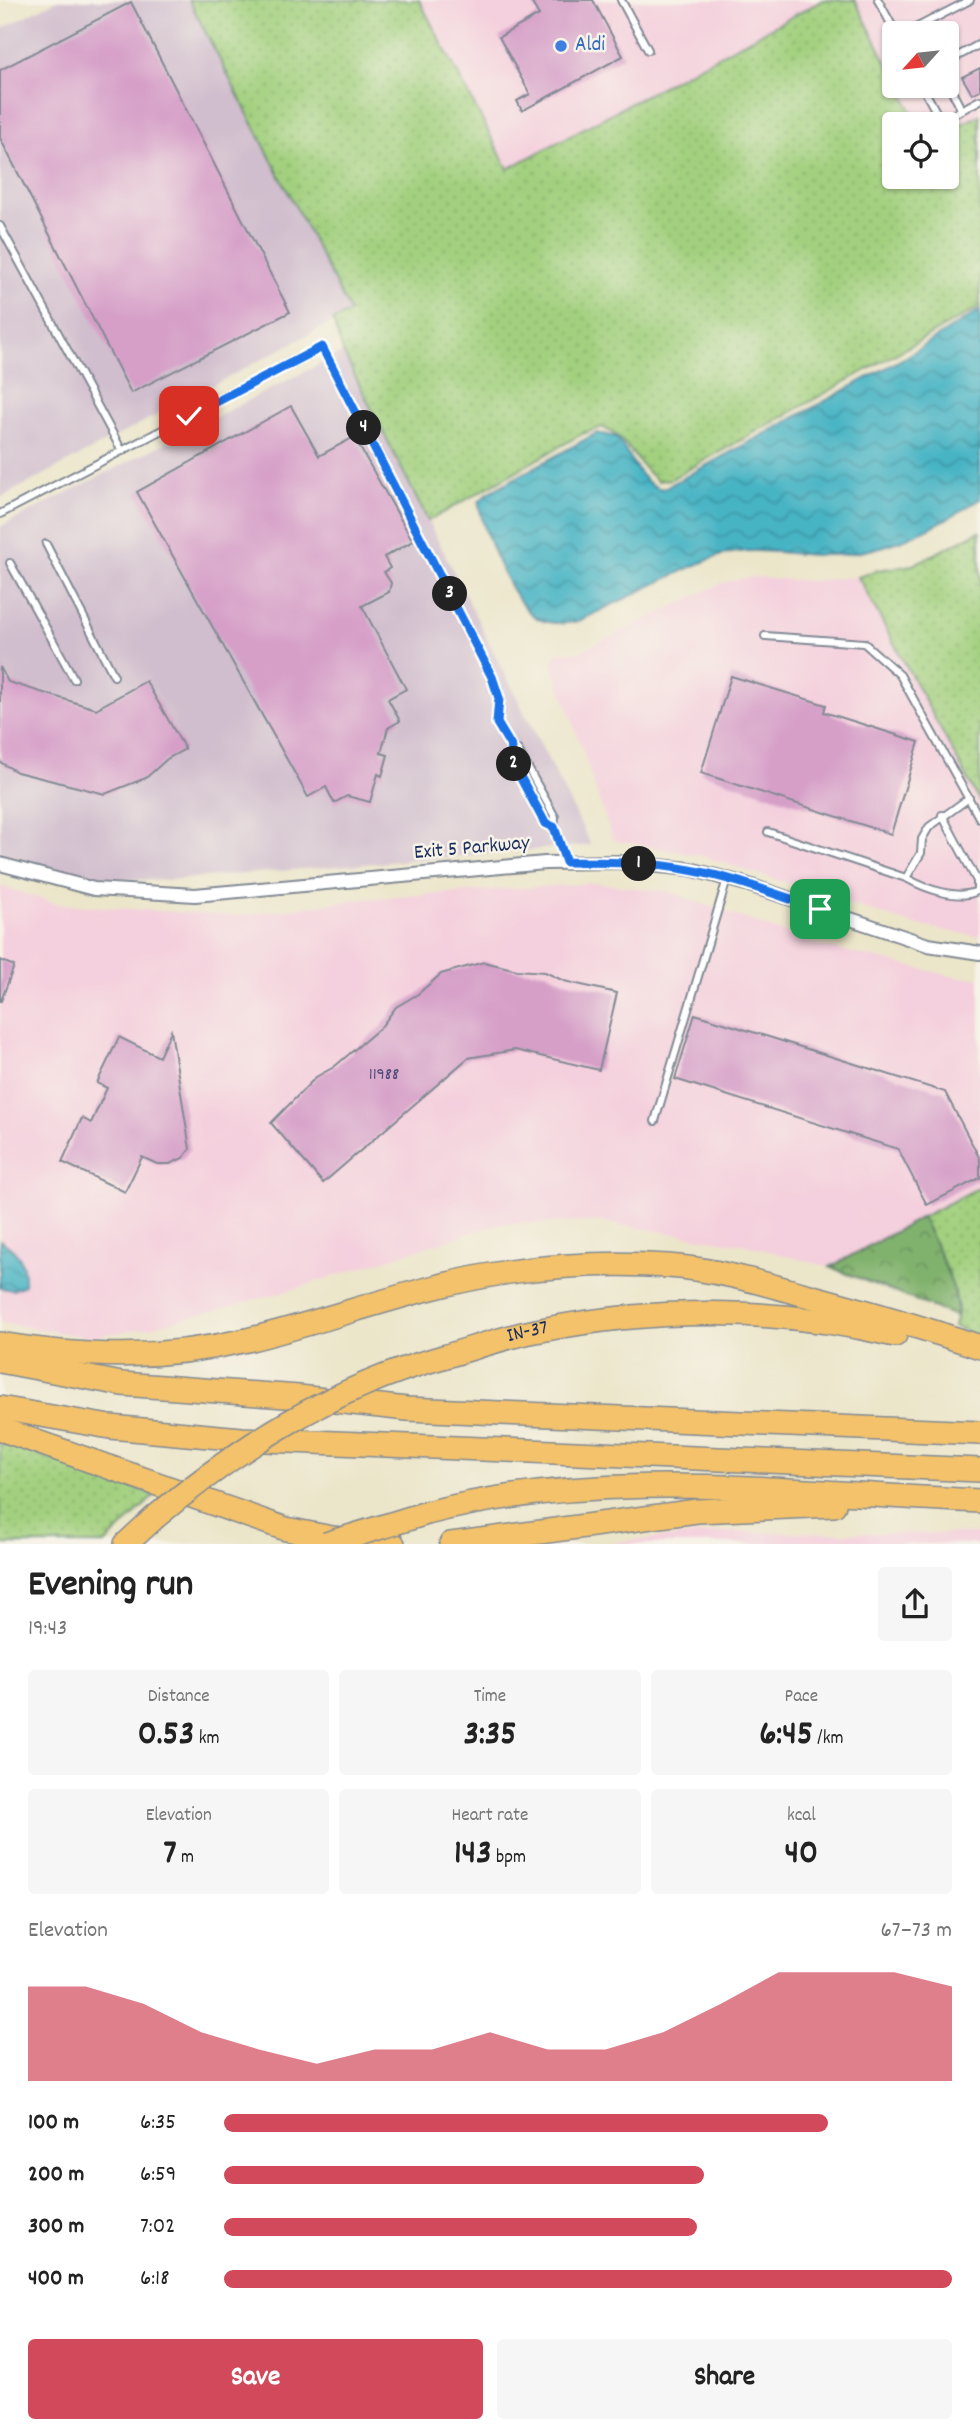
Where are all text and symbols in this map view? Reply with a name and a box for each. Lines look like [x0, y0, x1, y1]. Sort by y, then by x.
north arrow [882, 21, 959, 98]
map controls [882, 21, 959, 189]
place label: Aldi [575, 31, 605, 61]
marker: Aldi [553, 38, 569, 54]
button: locate [882, 112, 959, 189]
pin [159, 386, 219, 446]
icon: check [170, 397, 208, 435]
pin: 4 [346, 410, 382, 446]
text: 4 [360, 414, 367, 441]
pin: 3 [433, 576, 468, 612]
text: 3 [445, 580, 454, 607]
pin: 2 [496, 746, 532, 782]
text: 2 [509, 750, 518, 777]
street label: Exit 5 Parkway [413, 829, 532, 869]
pin: 1 [622, 846, 656, 882]
text: 1 [636, 850, 641, 877]
pin [790, 879, 850, 939]
icon: arrive [801, 890, 839, 928]
house number: 11988 [369, 1063, 399, 1088]
street label: IN-37 [504, 1314, 551, 1352]
text: Evening run [28, 1559, 193, 1614]
button: share [878, 1567, 952, 1641]
text: 19:43 [28, 1613, 67, 1646]
text: Distance [148, 1684, 210, 1711]
text: Time [474, 1684, 506, 1711]
text: Pace [785, 1684, 818, 1711]
text: 0.53 [138, 1711, 194, 1761]
text: 3:35 [463, 1711, 517, 1761]
text: 6:45 [759, 1711, 813, 1761]
text: km [194, 1726, 220, 1753]
text: /km [813, 1726, 843, 1753]
text: Elevation [146, 1803, 212, 1830]
text: Heart rate [452, 1803, 528, 1830]
text: kcal [787, 1803, 816, 1830]
text: 7 [163, 1830, 177, 1880]
text: 143 [454, 1830, 492, 1880]
text: 40 [785, 1830, 818, 1880]
text: m [177, 1845, 194, 1872]
text: bpm [492, 1845, 526, 1872]
text: Elevation [28, 1915, 108, 1948]
text: 67–73 m [880, 1915, 952, 1948]
text: 100 m [28, 2107, 79, 2140]
text: 6:35 [140, 2107, 176, 2140]
text: 200 m [28, 2159, 84, 2192]
text: 6:59 [140, 2159, 176, 2192]
text: 300 m [28, 2211, 84, 2244]
text: 7:02 [140, 2211, 175, 2244]
text: 400 m [28, 2263, 84, 2296]
text: 6:18 [140, 2263, 169, 2296]
button: Save [28, 2339, 483, 2419]
button: Share [497, 2339, 952, 2419]

